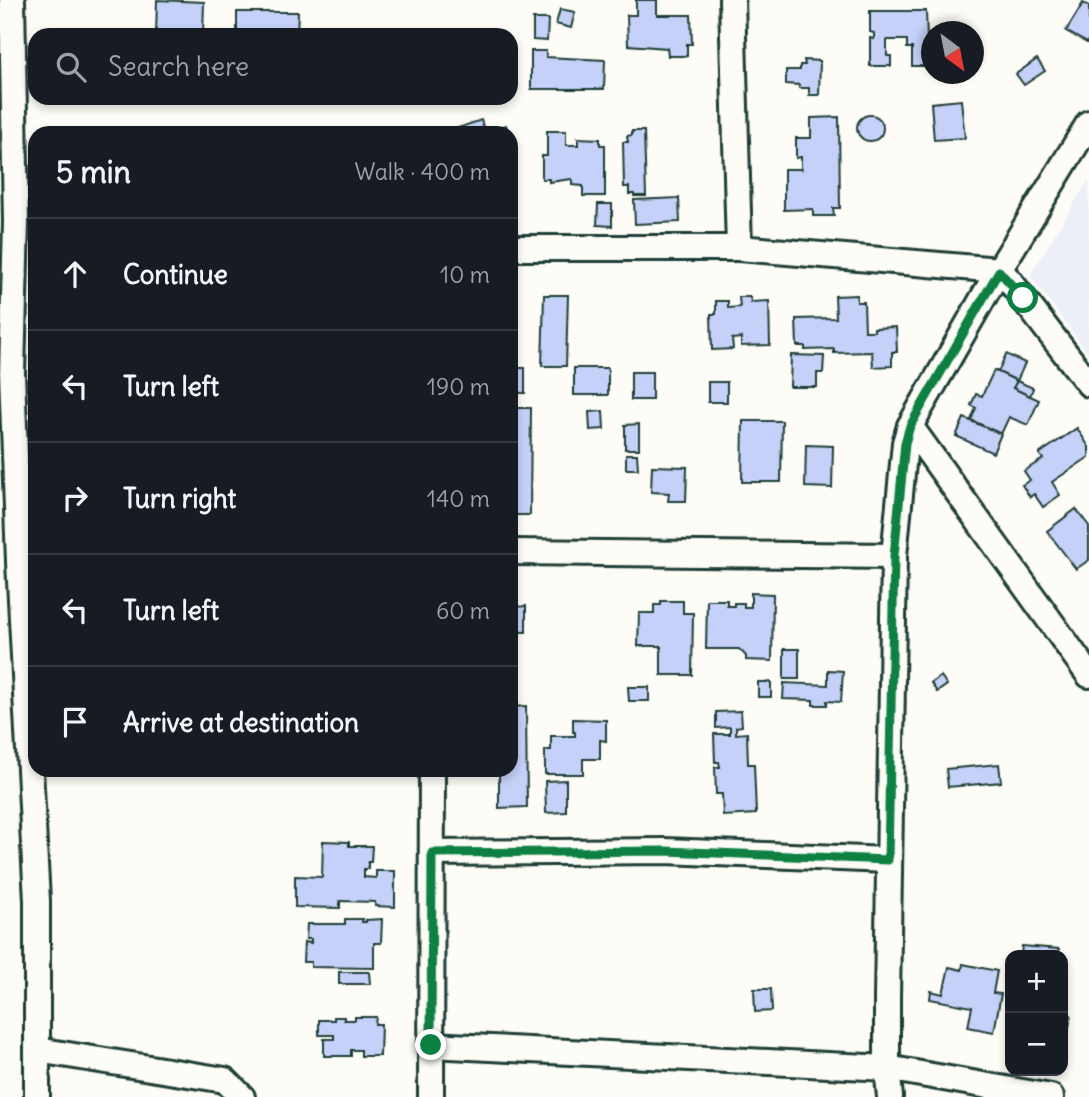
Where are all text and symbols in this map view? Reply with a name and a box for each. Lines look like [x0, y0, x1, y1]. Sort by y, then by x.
north arrow [921, 21, 984, 84]
search box [28, 28, 518, 105]
icon: search [52, 48, 90, 86]
text: Search here [108, 50, 249, 83]
text: 5 min [56, 153, 131, 191]
text: Walk · 400 m [355, 157, 490, 186]
icon: ahead [56, 255, 94, 293]
text: Continue [123, 258, 228, 291]
text: 10 m [440, 260, 490, 289]
route start [1007, 282, 1038, 313]
icon: left [56, 367, 94, 405]
text: Turn left [123, 370, 219, 403]
text: 190 m [427, 372, 490, 401]
icon: right [56, 479, 94, 517]
text: Turn right [123, 482, 236, 515]
text: 140 m [427, 484, 490, 513]
icon: left [56, 591, 94, 629]
text: Turn left [123, 594, 219, 627]
text: 60 m [436, 596, 490, 625]
icon: arrive [56, 703, 94, 741]
text: Arrive at destination [123, 706, 359, 739]
map controls [1005, 950, 1068, 1076]
button: + [1005, 950, 1068, 1013]
button: − [1005, 1013, 1068, 1076]
route end [415, 1029, 446, 1060]

